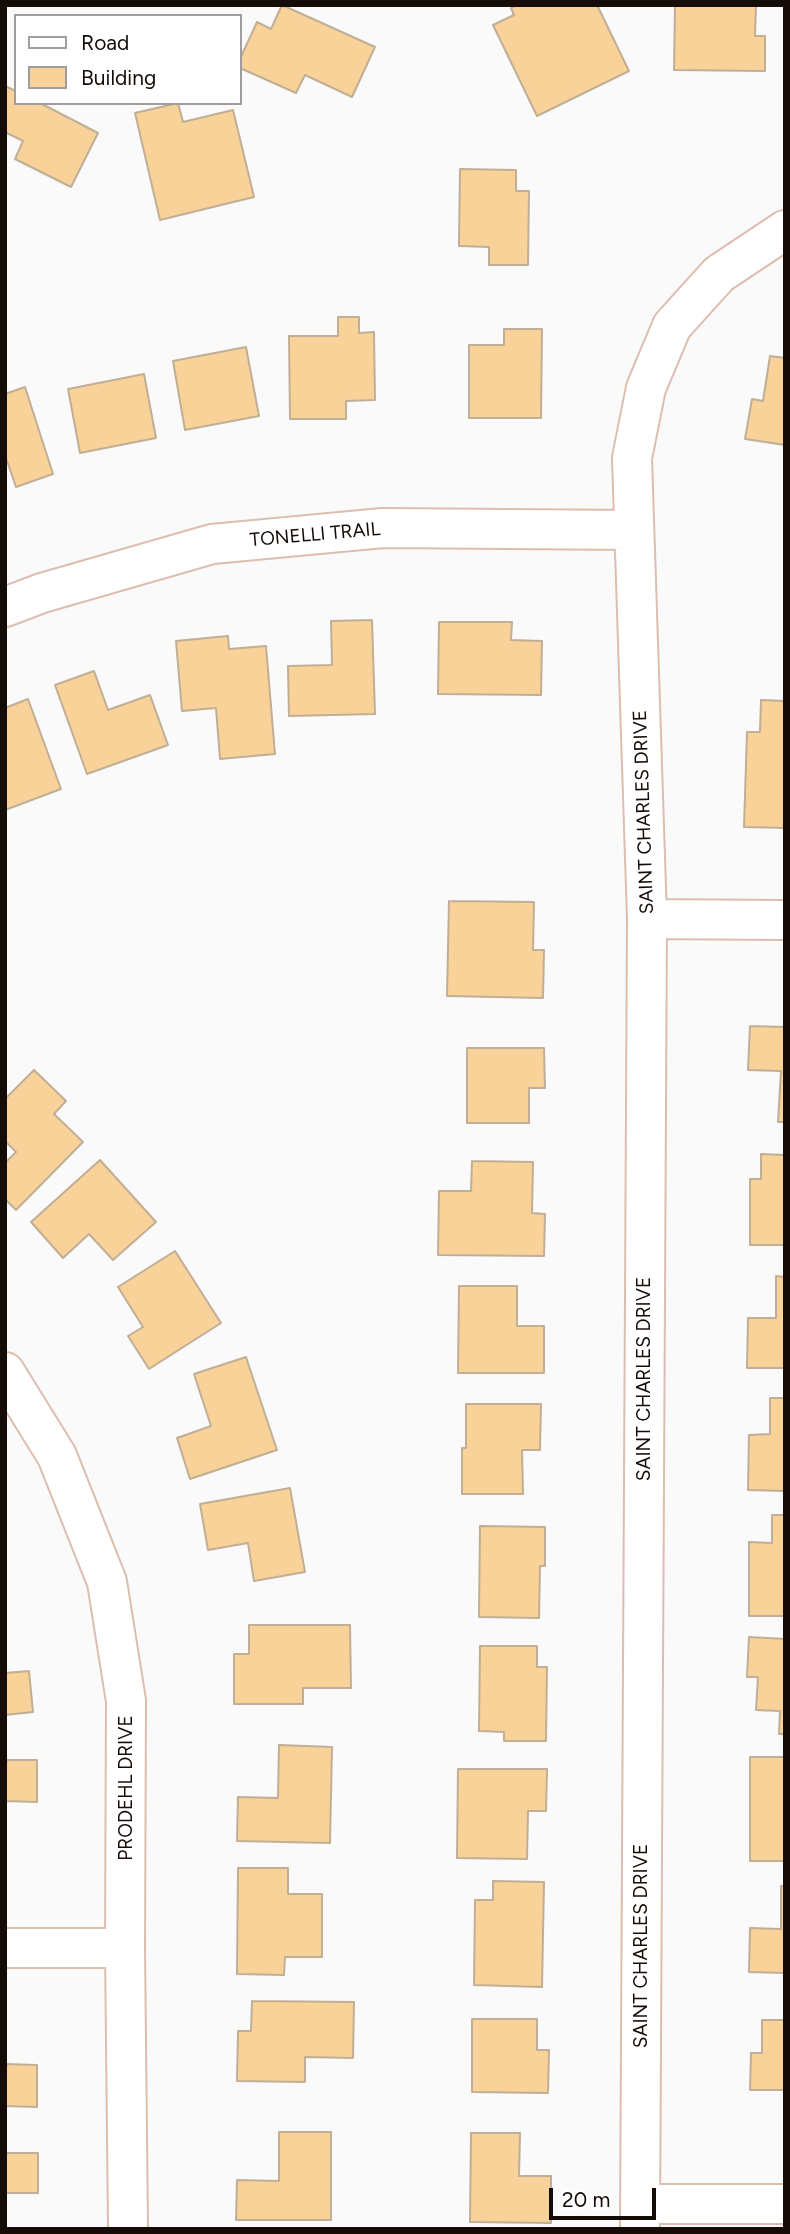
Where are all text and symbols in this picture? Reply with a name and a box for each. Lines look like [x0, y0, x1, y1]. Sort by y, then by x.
legend [14, 14, 242, 105]
text: Road [81, 30, 129, 55]
text: Building [81, 65, 156, 90]
street label: TONELLI TRAIL [249, 518, 381, 552]
street label: SAINT CHARLES DRIVE [629, 710, 659, 914]
street label: SAINT CHARLES DRIVE [633, 1277, 655, 1481]
street label: PRODEHL DRIVE [115, 1715, 137, 1861]
street label: SAINT CHARLES DRIVE [630, 1844, 652, 2048]
scale bar [552, 2174, 659, 2218]
text: 20 m [562, 2187, 610, 2212]

